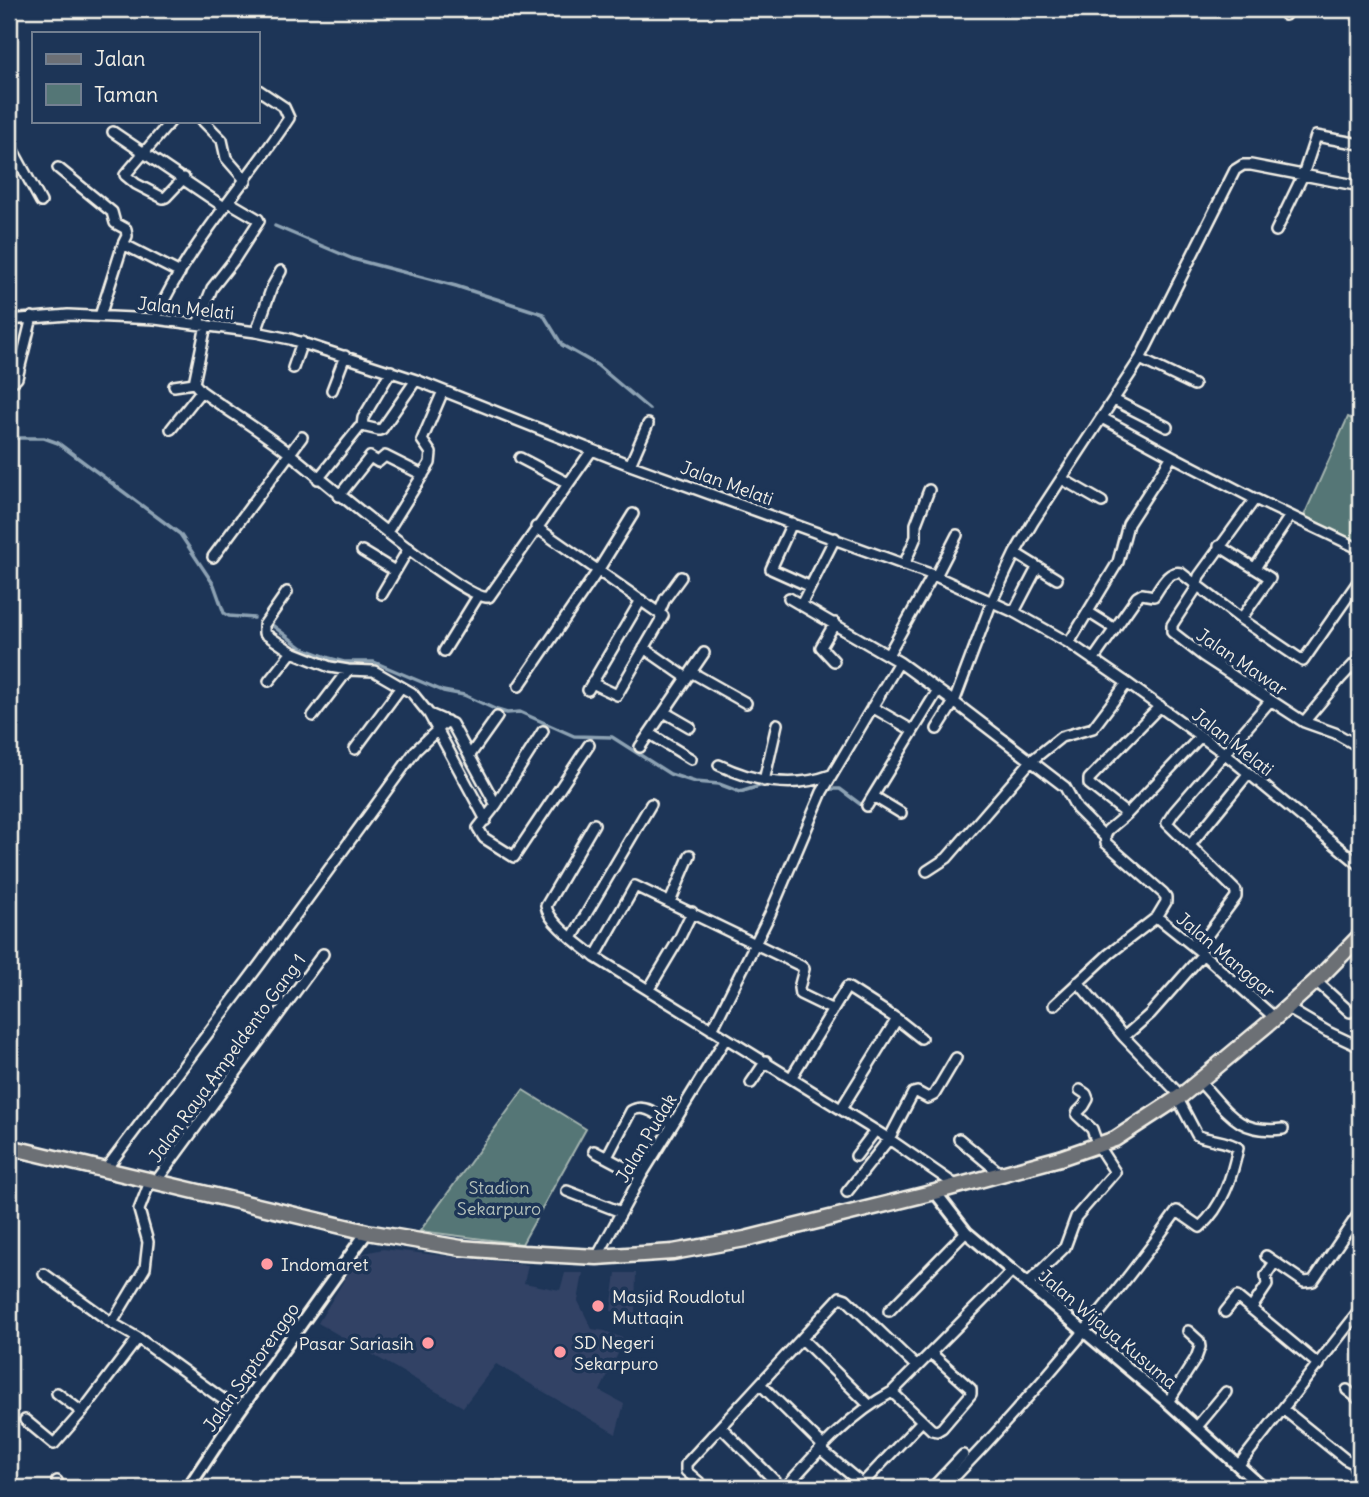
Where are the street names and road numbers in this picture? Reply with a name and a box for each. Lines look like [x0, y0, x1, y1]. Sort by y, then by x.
street label: Jalan Melati [137, 291, 235, 325]
street label: Jalan Melati [677, 456, 777, 510]
street label: Jalan Mawar [1192, 623, 1292, 701]
street label: Jalan Melati [1188, 703, 1278, 781]
street label: Jalan Manggar [1172, 907, 1280, 1003]
street label: Jalan Raya Ampeldento Gang 1 [144, 949, 310, 1167]
street label: Jalan Pudak [610, 1089, 682, 1187]
street label: Jalan Wijaya Kusuma [1034, 1264, 1182, 1394]
street label: Jalan Saptorenggo [198, 1298, 304, 1436]

